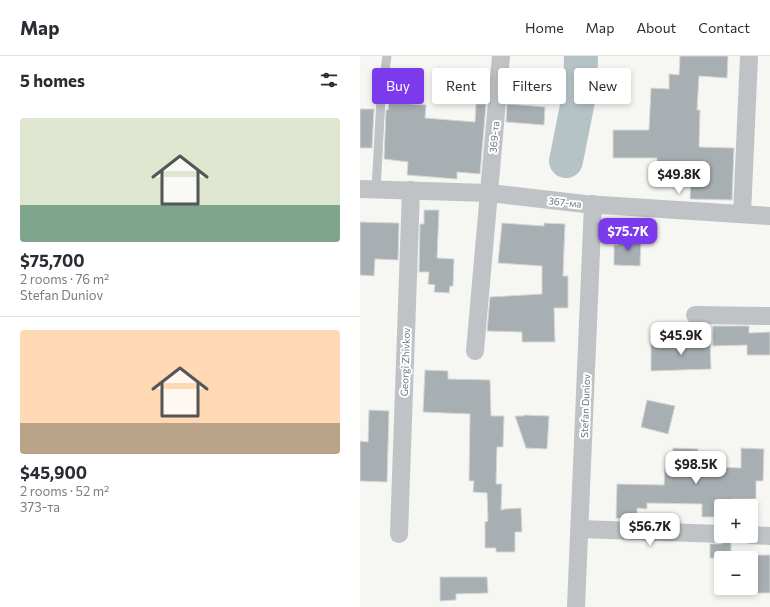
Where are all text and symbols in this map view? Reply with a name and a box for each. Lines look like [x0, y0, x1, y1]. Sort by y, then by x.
text: Map [20, 16, 59, 39]
text: Home [525, 19, 564, 36]
text: Map [586, 19, 614, 36]
text: About [636, 19, 676, 36]
text: Contact [698, 19, 750, 36]
chip: Buy [372, 68, 424, 104]
chip: Rent [432, 68, 490, 104]
chip: Filters [498, 68, 566, 104]
chip: New [574, 68, 631, 104]
icon: filters [318, 69, 340, 91]
text: 5 homes [20, 70, 85, 91]
street label: 369-та [487, 121, 501, 153]
icon: home [144, 144, 216, 216]
pin: $49.8K [646, 161, 712, 195]
text: $49.8K [657, 166, 701, 182]
street label: 367-ма [548, 194, 582, 210]
pin: $75.7K [595, 218, 661, 252]
text: $75.7K [607, 223, 649, 239]
text: $75,700 [20, 250, 85, 271]
text: 2 rooms · 76 m² [20, 271, 109, 287]
text: Stefan Duniov [20, 287, 103, 303]
pin: $45.9K [648, 322, 714, 356]
street label: Georgi Zhivkov [398, 327, 412, 397]
text: $45.9K [659, 327, 703, 343]
icon: home [144, 356, 216, 428]
street label: Stefan Duniov [578, 374, 592, 438]
pin: $98.5K [663, 451, 729, 485]
text: $98.5K [674, 456, 718, 472]
text: $45,900 [20, 462, 87, 483]
text: 2 rooms · 52 m² [20, 483, 109, 499]
text: 373-та [20, 499, 60, 515]
map controls [714, 499, 758, 595]
button: + [714, 499, 758, 543]
pin: $56.7K [617, 513, 683, 547]
text: $56.7K [629, 518, 671, 534]
button: − [714, 551, 758, 595]

